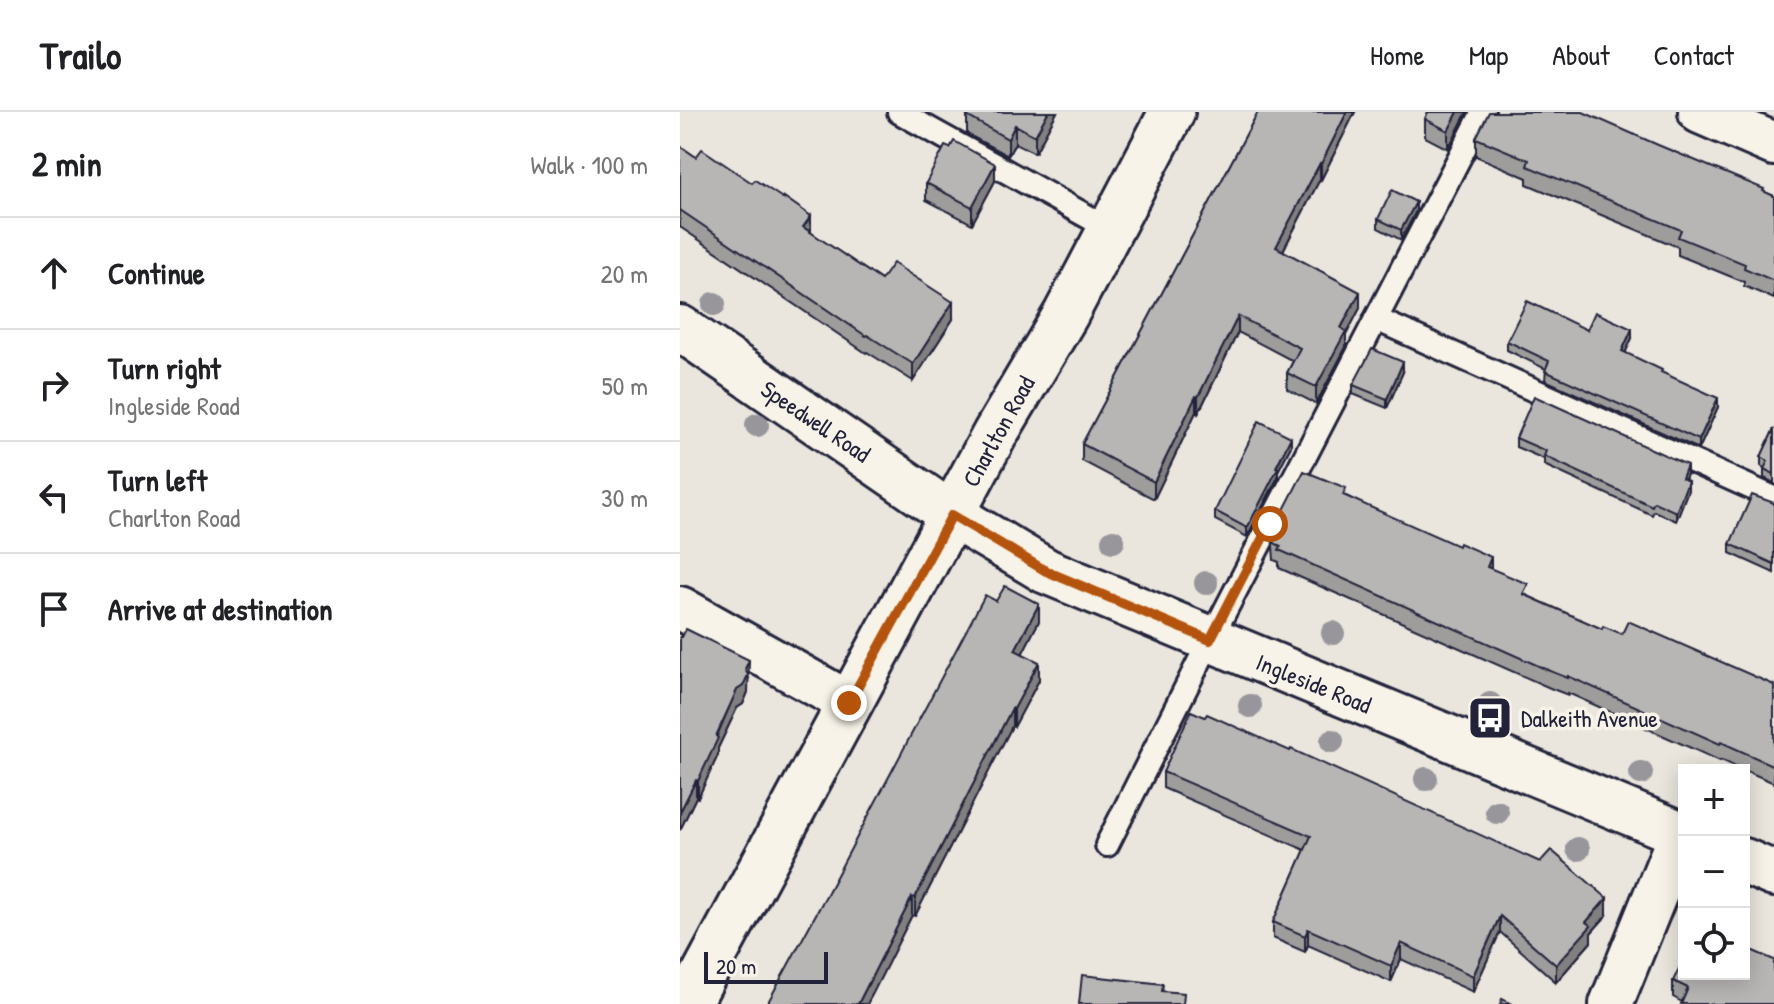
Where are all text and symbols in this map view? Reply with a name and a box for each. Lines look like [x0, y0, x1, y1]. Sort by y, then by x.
text: Trailo [40, 29, 121, 81]
text: Home [1370, 36, 1425, 74]
text: Map [1469, 36, 1508, 74]
text: About [1552, 36, 1610, 74]
text: Contact [1654, 36, 1734, 74]
text: 2 min [32, 141, 102, 187]
text: Walk · 100 m [531, 147, 648, 182]
icon: ahead [32, 251, 76, 295]
text: Continue [108, 253, 205, 293]
text: 20 m [601, 256, 648, 291]
text: Turn right [108, 348, 221, 388]
icon: right [32, 363, 76, 407]
text: 50 m [602, 368, 648, 403]
street label: Charlton Road [954, 370, 1042, 492]
street label: Speedwell Road [755, 373, 877, 469]
text: Ingleside Road [108, 388, 240, 423]
text: Turn left [108, 460, 207, 500]
icon: left [32, 475, 76, 519]
text: 30 m [601, 480, 648, 515]
text: Charlton Road [108, 500, 240, 535]
route start [1252, 506, 1288, 542]
icon: arrive [32, 587, 76, 631]
text: Arrive at destination [108, 589, 333, 629]
street label: Ingleside Road [1252, 645, 1376, 721]
route end [831, 685, 867, 721]
bus stop icon: Dalkeith Avenue [1466, 694, 1514, 742]
place label: Dalkeith Avenue [1521, 702, 1658, 734]
map controls [1678, 764, 1750, 980]
button: + [1678, 764, 1750, 836]
button: − [1678, 836, 1750, 908]
button: locate [1678, 908, 1750, 980]
scale bar [704, 948, 828, 984]
text: 20 m [716, 951, 756, 981]

